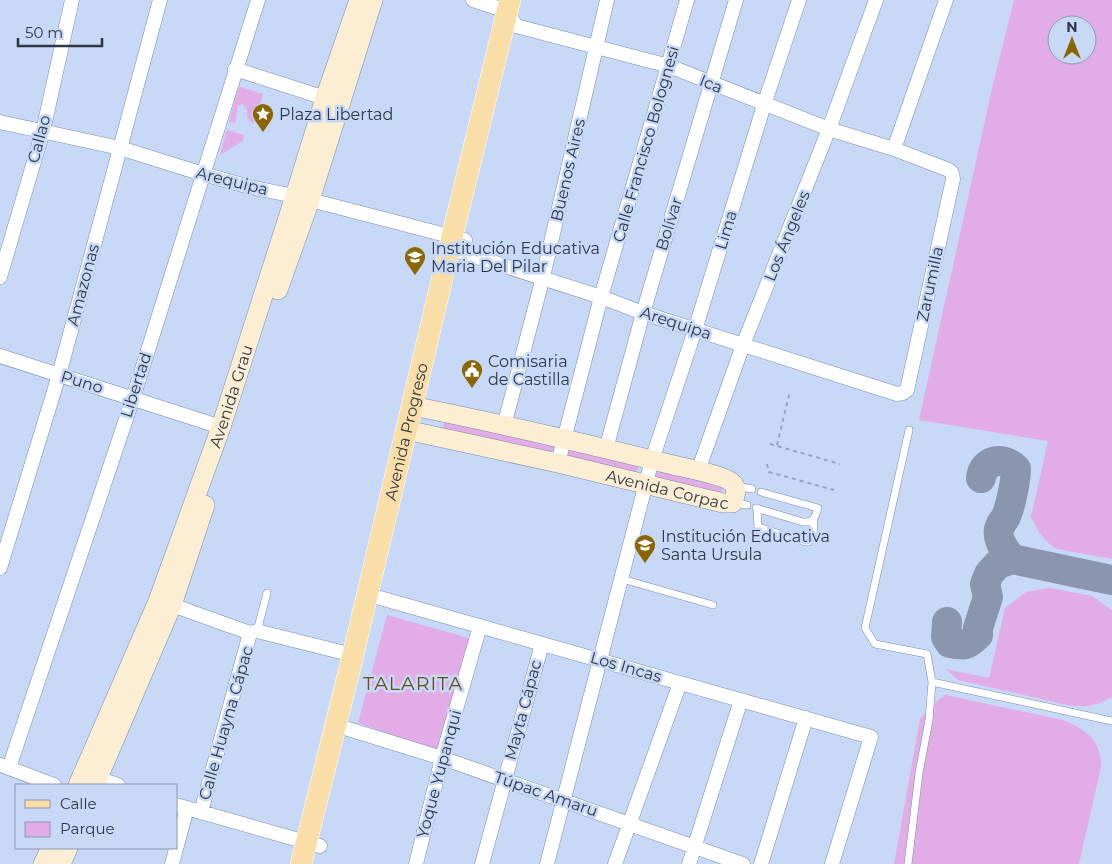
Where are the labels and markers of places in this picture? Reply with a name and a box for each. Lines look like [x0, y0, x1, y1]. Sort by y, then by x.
place icon: Plaza Libertad [251, 102, 275, 133]
place label: Plaza Libertad [279, 105, 393, 124]
place label: Institución Educativa Maria Del Pilar [431, 239, 600, 276]
school or university icon: Institución Educativa Maria Del Pilar [403, 245, 427, 276]
place label: Comisaria de Castilla [488, 352, 570, 389]
public building icon: Comisaria de Castilla [460, 358, 484, 389]
place label: Institución Educativa Santa Ursula [661, 527, 830, 564]
school or university icon: Institución Educativa Santa Ursula [633, 533, 657, 564]

